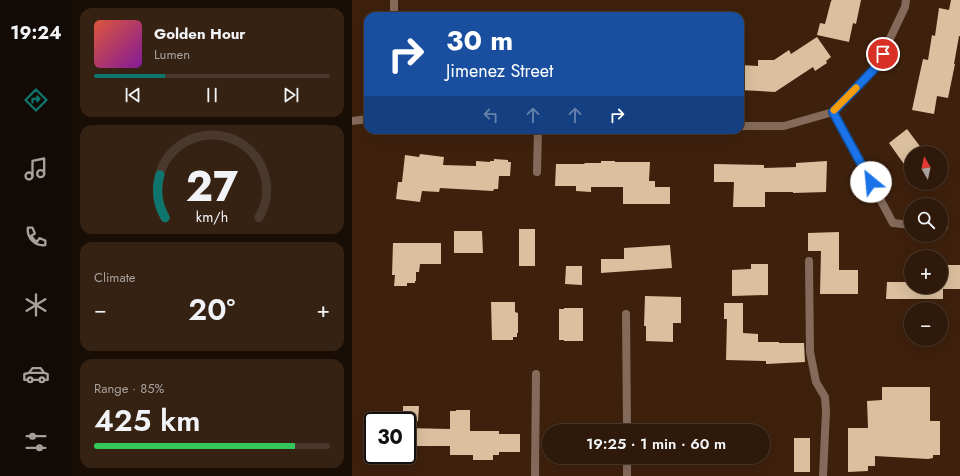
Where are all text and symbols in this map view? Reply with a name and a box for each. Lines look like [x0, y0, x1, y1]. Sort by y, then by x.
text: 19:24 [10, 20, 62, 46]
text: 30 m [446, 20, 513, 61]
text: Golden Hour [154, 23, 246, 45]
icon: right [380, 28, 432, 80]
pin [866, 37, 900, 71]
icon: arrive [872, 43, 894, 65]
text: Lumen [154, 45, 190, 64]
text: Jimenez Street [446, 58, 553, 84]
icon: previous [122, 84, 144, 106]
icon: pause [201, 84, 223, 106]
icon: next [280, 84, 302, 106]
icon: directions [22, 86, 50, 114]
icon: left [480, 104, 502, 126]
icon: ahead [522, 104, 544, 126]
icon: ahead [564, 104, 586, 126]
icon: right [606, 104, 628, 126]
north arrow [904, 146, 948, 190]
map controls [904, 146, 948, 346]
icon: music [22, 155, 50, 183]
text: 27 [186, 155, 238, 216]
position arrow [850, 161, 892, 203]
button: search [904, 198, 948, 242]
text: km/h [196, 206, 228, 226]
icon: phone [22, 223, 50, 251]
button: + [904, 250, 948, 294]
text: Climate [94, 268, 135, 287]
text: 20° [188, 288, 235, 331]
icon: climate [22, 291, 50, 319]
text: − [94, 293, 107, 325]
text: + [316, 293, 330, 325]
button: − [904, 302, 948, 346]
icon: car [22, 360, 50, 388]
text: Range · 85% [94, 379, 164, 398]
text: 425 km [94, 399, 201, 442]
speed limit sign: 30 [364, 412, 416, 464]
icon: filters [22, 428, 50, 456]
text: 19:25 · 1 min · 60 m [586, 433, 726, 455]

